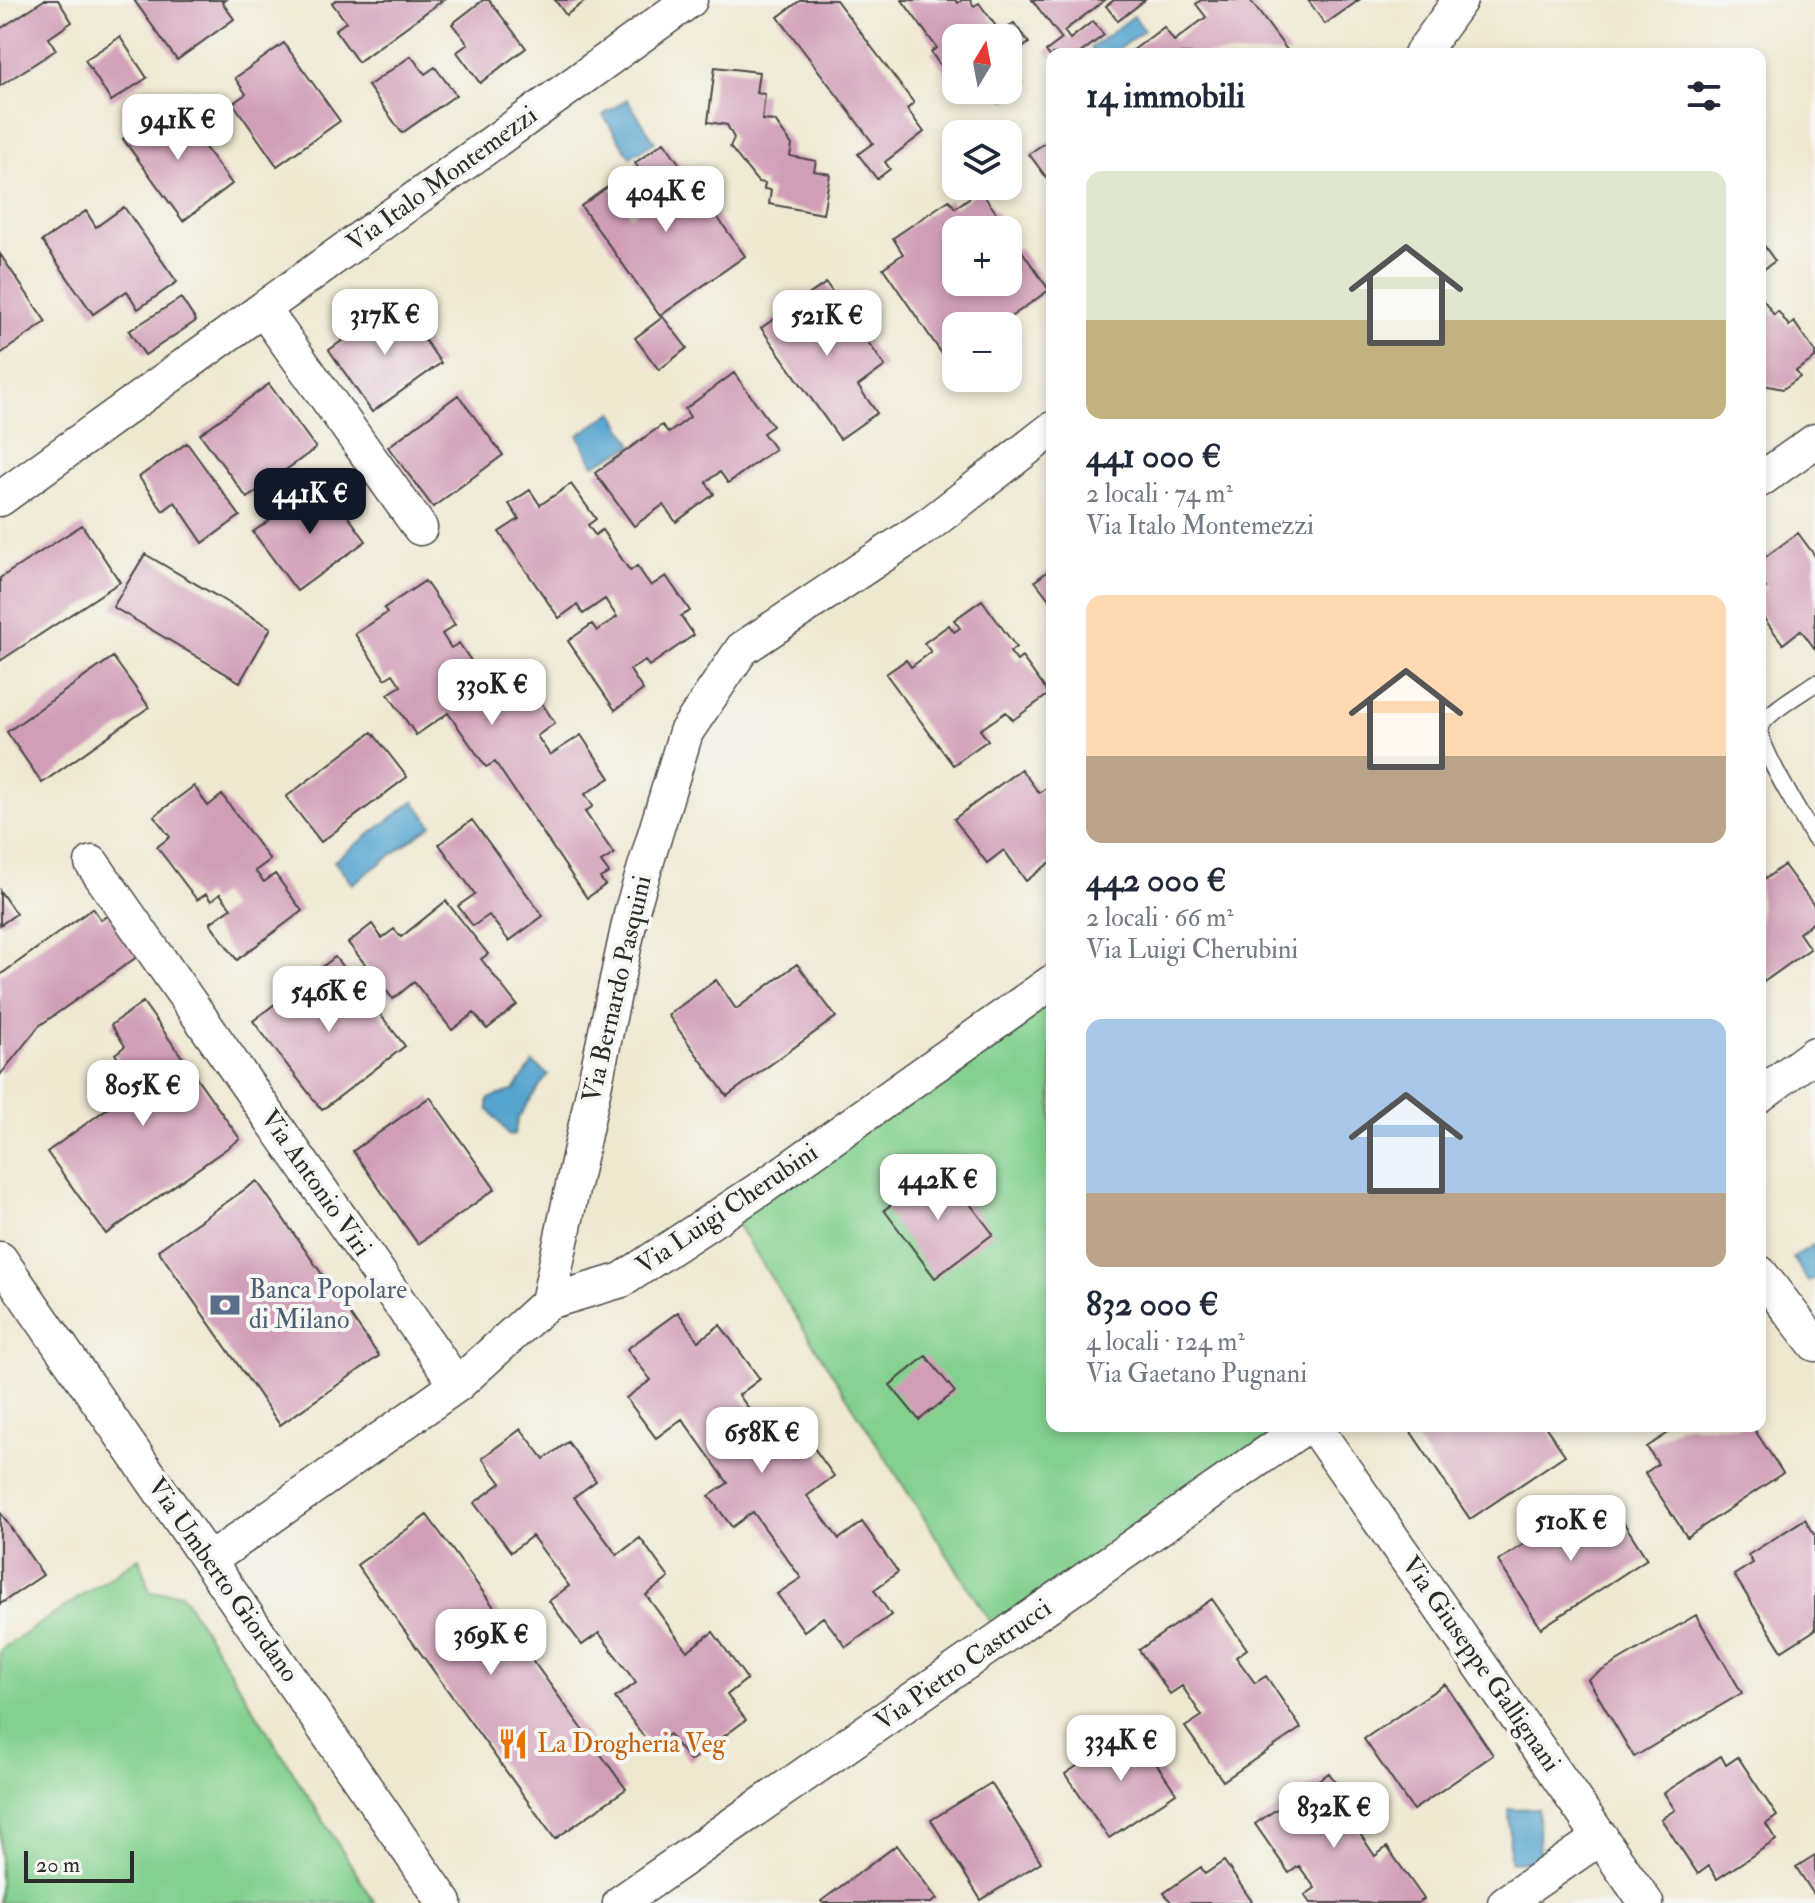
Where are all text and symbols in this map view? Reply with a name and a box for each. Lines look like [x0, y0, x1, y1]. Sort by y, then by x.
north arrow [942, 24, 1022, 104]
map controls [942, 24, 1022, 392]
icon: filters [1682, 74, 1726, 118]
text: 14 immobili [1086, 75, 1245, 118]
pin: 941K € [113, 94, 243, 162]
street label: Via Italo Montemezzi [340, 99, 544, 259]
text: 941K € [140, 104, 216, 136]
button: layers [942, 120, 1022, 200]
pin: 404K € [601, 166, 731, 234]
text: 404K € [626, 176, 706, 208]
button: + [942, 216, 1022, 296]
icon: home [1334, 223, 1478, 367]
pin: 317K € [320, 289, 450, 357]
pin: 521K € [762, 290, 892, 358]
text: 317K € [350, 299, 420, 331]
text: 521K € [791, 300, 863, 332]
button: − [942, 312, 1022, 392]
text: 441 000 € [1086, 435, 1221, 478]
pin: 441K € [245, 468, 375, 536]
text: 441K € [272, 478, 348, 510]
text: 2 locali · 74 m² [1086, 478, 1233, 510]
text: Via Italo Montemezzi [1086, 510, 1314, 542]
icon: home [1334, 647, 1478, 791]
pin: 330K € [427, 659, 557, 727]
text: 330K € [456, 669, 528, 701]
text: 442 000 € [1086, 859, 1226, 902]
street label: Via Bernardo Pasquini [575, 872, 659, 1106]
text: 2 locali · 66 m² [1086, 902, 1234, 934]
text: Via Luigi Cherubini [1086, 934, 1298, 966]
pin: 546K € [264, 966, 394, 1034]
text: 546K € [291, 976, 367, 1008]
pin: 805K € [78, 1060, 208, 1128]
text: 805K € [105, 1070, 181, 1102]
icon: home [1334, 1071, 1478, 1215]
street label: Via Antonio Viri [254, 1103, 378, 1263]
street label: Via Luigi Cherubini [630, 1136, 824, 1282]
pin: 442K € [873, 1154, 1003, 1222]
text: 442K € [898, 1164, 978, 1196]
place label: Banca Popolare di Milano [249, 1274, 407, 1336]
text: 832 000 € [1086, 1283, 1219, 1326]
bank icon: Banca Popolare di Milano [208, 1288, 242, 1322]
text: 4 locali · 124 m² [1086, 1326, 1245, 1358]
text: Via Gaetano Pugnani [1086, 1358, 1307, 1390]
pin: 658K € [697, 1407, 827, 1475]
text: 658K € [724, 1417, 800, 1449]
street label: Via Umberto Giordano [140, 1472, 306, 1688]
pin: 510K € [1506, 1495, 1636, 1563]
text: 510K € [1535, 1505, 1607, 1537]
street label: Via Giuseppe Gallignani [1394, 1550, 1568, 1779]
street label: Via Pietro Castrucci [869, 1592, 1057, 1738]
pin: 369K € [426, 1609, 556, 1677]
text: 369K € [453, 1619, 529, 1651]
pin: 334K € [1056, 1715, 1186, 1783]
text: 334K € [1085, 1725, 1157, 1757]
restaurant icon: La Drogheria Veg [496, 1727, 530, 1761]
place label: La Drogheria Veg [537, 1728, 726, 1760]
pin: 832K € [1269, 1782, 1399, 1850]
text: 832K € [1297, 1792, 1371, 1824]
scale bar [24, 1847, 134, 1883]
text: 20 m [36, 1851, 80, 1879]

